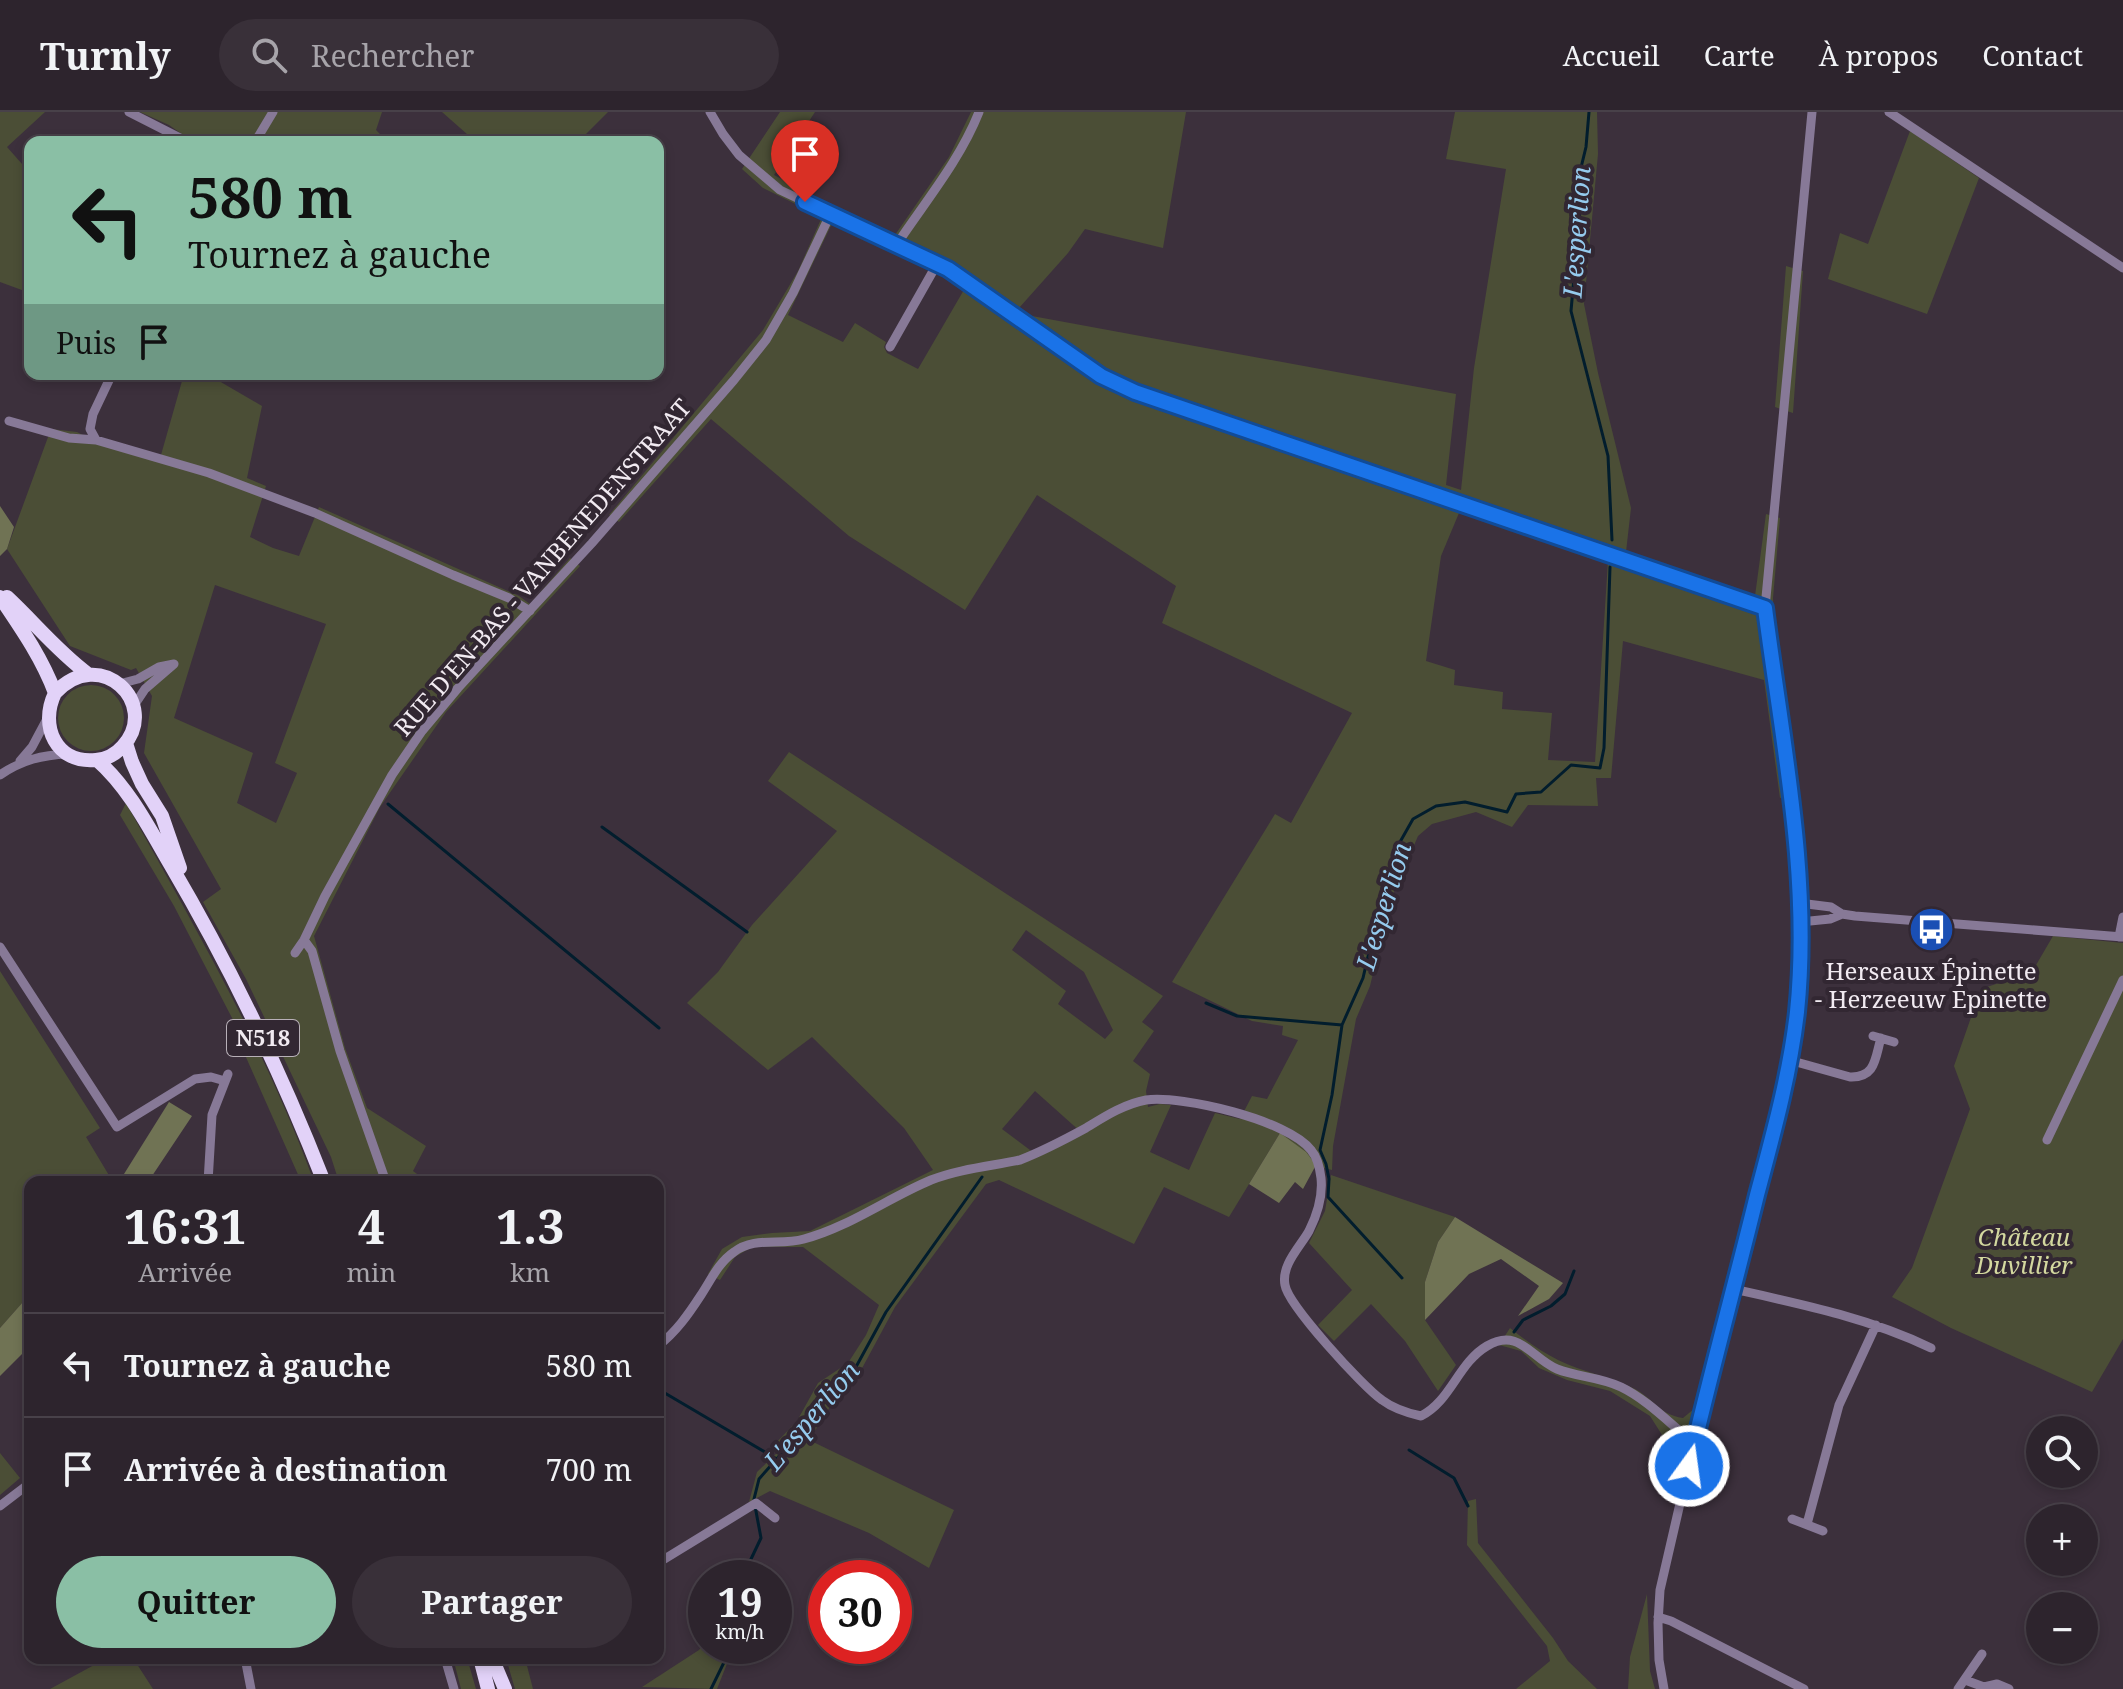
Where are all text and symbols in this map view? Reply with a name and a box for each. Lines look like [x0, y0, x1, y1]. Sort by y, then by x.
search box [219, 19, 779, 91]
text: Turnly [40, 29, 171, 81]
icon: search [247, 33, 291, 77]
text: Rechercher [311, 35, 474, 76]
text: Accueil [1563, 36, 1660, 74]
text: Carte [1704, 36, 1775, 74]
text: À propos [1819, 36, 1938, 74]
text: Contact [1982, 36, 2083, 74]
pin [771, 120, 839, 202]
icon: arrive [783, 132, 827, 176]
text: 580 m [188, 158, 353, 234]
water label: L'esperlion [1553, 165, 1599, 300]
icon: left [56, 168, 160, 272]
text: Tournez à gauche [188, 230, 491, 279]
icon: arrive [132, 320, 176, 364]
text: Puis [56, 322, 116, 363]
street label: RUE D'EN-BAS - VANBENEDENSTRAAT [386, 391, 698, 743]
water label: L'esperlion [1346, 837, 1420, 975]
bus stop icon: Herseaux Épinette - Herzeeuw Epinette [1907, 906, 1955, 954]
place label: Herseaux Épinette - Herzeeuw Epinette [1815, 954, 2047, 1015]
road number: N518 [227, 1020, 299, 1056]
text: 16:31 [124, 1193, 247, 1258]
text: 4 [358, 1193, 385, 1258]
text: 1.3 [496, 1193, 564, 1258]
park label: Château Duvillier [1975, 1220, 2073, 1281]
text: Arrivée [138, 1254, 232, 1290]
text: min [347, 1254, 396, 1290]
text: km [510, 1254, 550, 1290]
icon: left [56, 1343, 100, 1387]
text: Tournez à gauche [124, 1345, 391, 1386]
text: 580 m [546, 1345, 632, 1386]
water label: L'esperlion [755, 1353, 868, 1478]
map controls [2026, 1416, 2098, 1664]
button: search [2026, 1416, 2098, 1488]
position arrow [1647, 1424, 1731, 1508]
icon: arrive [56, 1447, 100, 1491]
text: Arrivée à destination [124, 1449, 448, 1490]
text: 700 m [546, 1449, 632, 1490]
button: + [2026, 1504, 2098, 1576]
button: Quitter [56, 1556, 336, 1648]
button: Partager [352, 1556, 632, 1648]
speed limit sign: 30 [808, 1560, 912, 1664]
text: 19 [717, 1574, 763, 1629]
button: − [2026, 1592, 2098, 1664]
text: km/h [715, 1618, 765, 1645]

